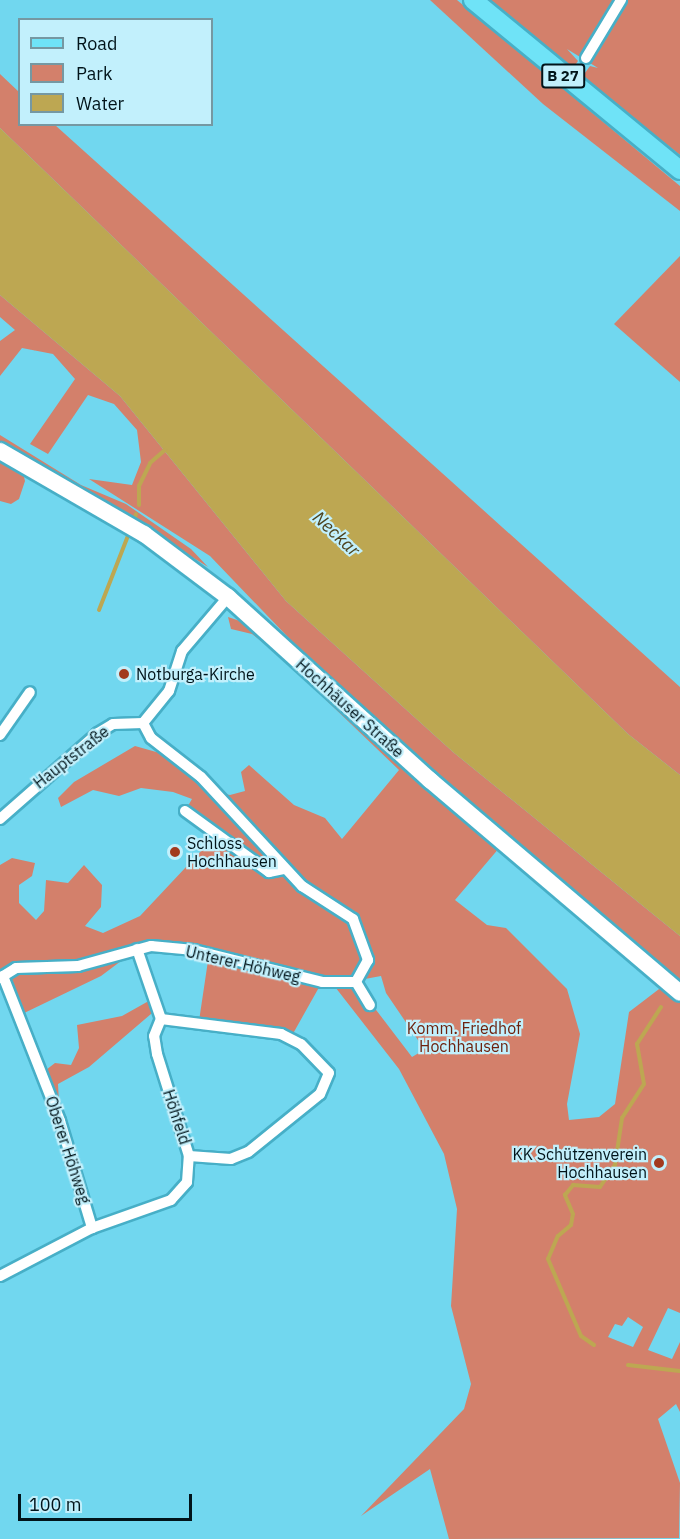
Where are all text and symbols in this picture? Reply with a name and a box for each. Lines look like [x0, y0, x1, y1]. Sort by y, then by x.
legend [18, 18, 213, 126]
text: Road [76, 32, 117, 55]
text: Park [76, 62, 112, 85]
road number: B 27 [540, 64, 586, 88]
text: Water [76, 92, 124, 115]
water label: Neckar [308, 507, 364, 561]
street label: Hochhäuser Straße [292, 654, 408, 762]
place label: Notburga-Kirche [136, 664, 255, 684]
marker: Notburga-Kirche [117, 667, 131, 681]
street label: Hauptstraße [29, 722, 113, 792]
place label: Schloss Hochhausen [187, 833, 277, 871]
marker: Schloss Hochhausen [168, 845, 182, 859]
street label: Unterer Höhweg [184, 941, 302, 987]
park label: Komm. Friedhof Hochhausen [407, 1018, 521, 1056]
street label: Höhfeld [159, 1087, 195, 1147]
street label: Oberer Höhweg [42, 1094, 94, 1206]
place label: KK Schützenverein Hochhausen [513, 1144, 647, 1182]
marker: KK Schützenverein Hochhausen [652, 1156, 666, 1170]
scale bar [21, 1482, 195, 1520]
text: 100 m [29, 1493, 81, 1516]

